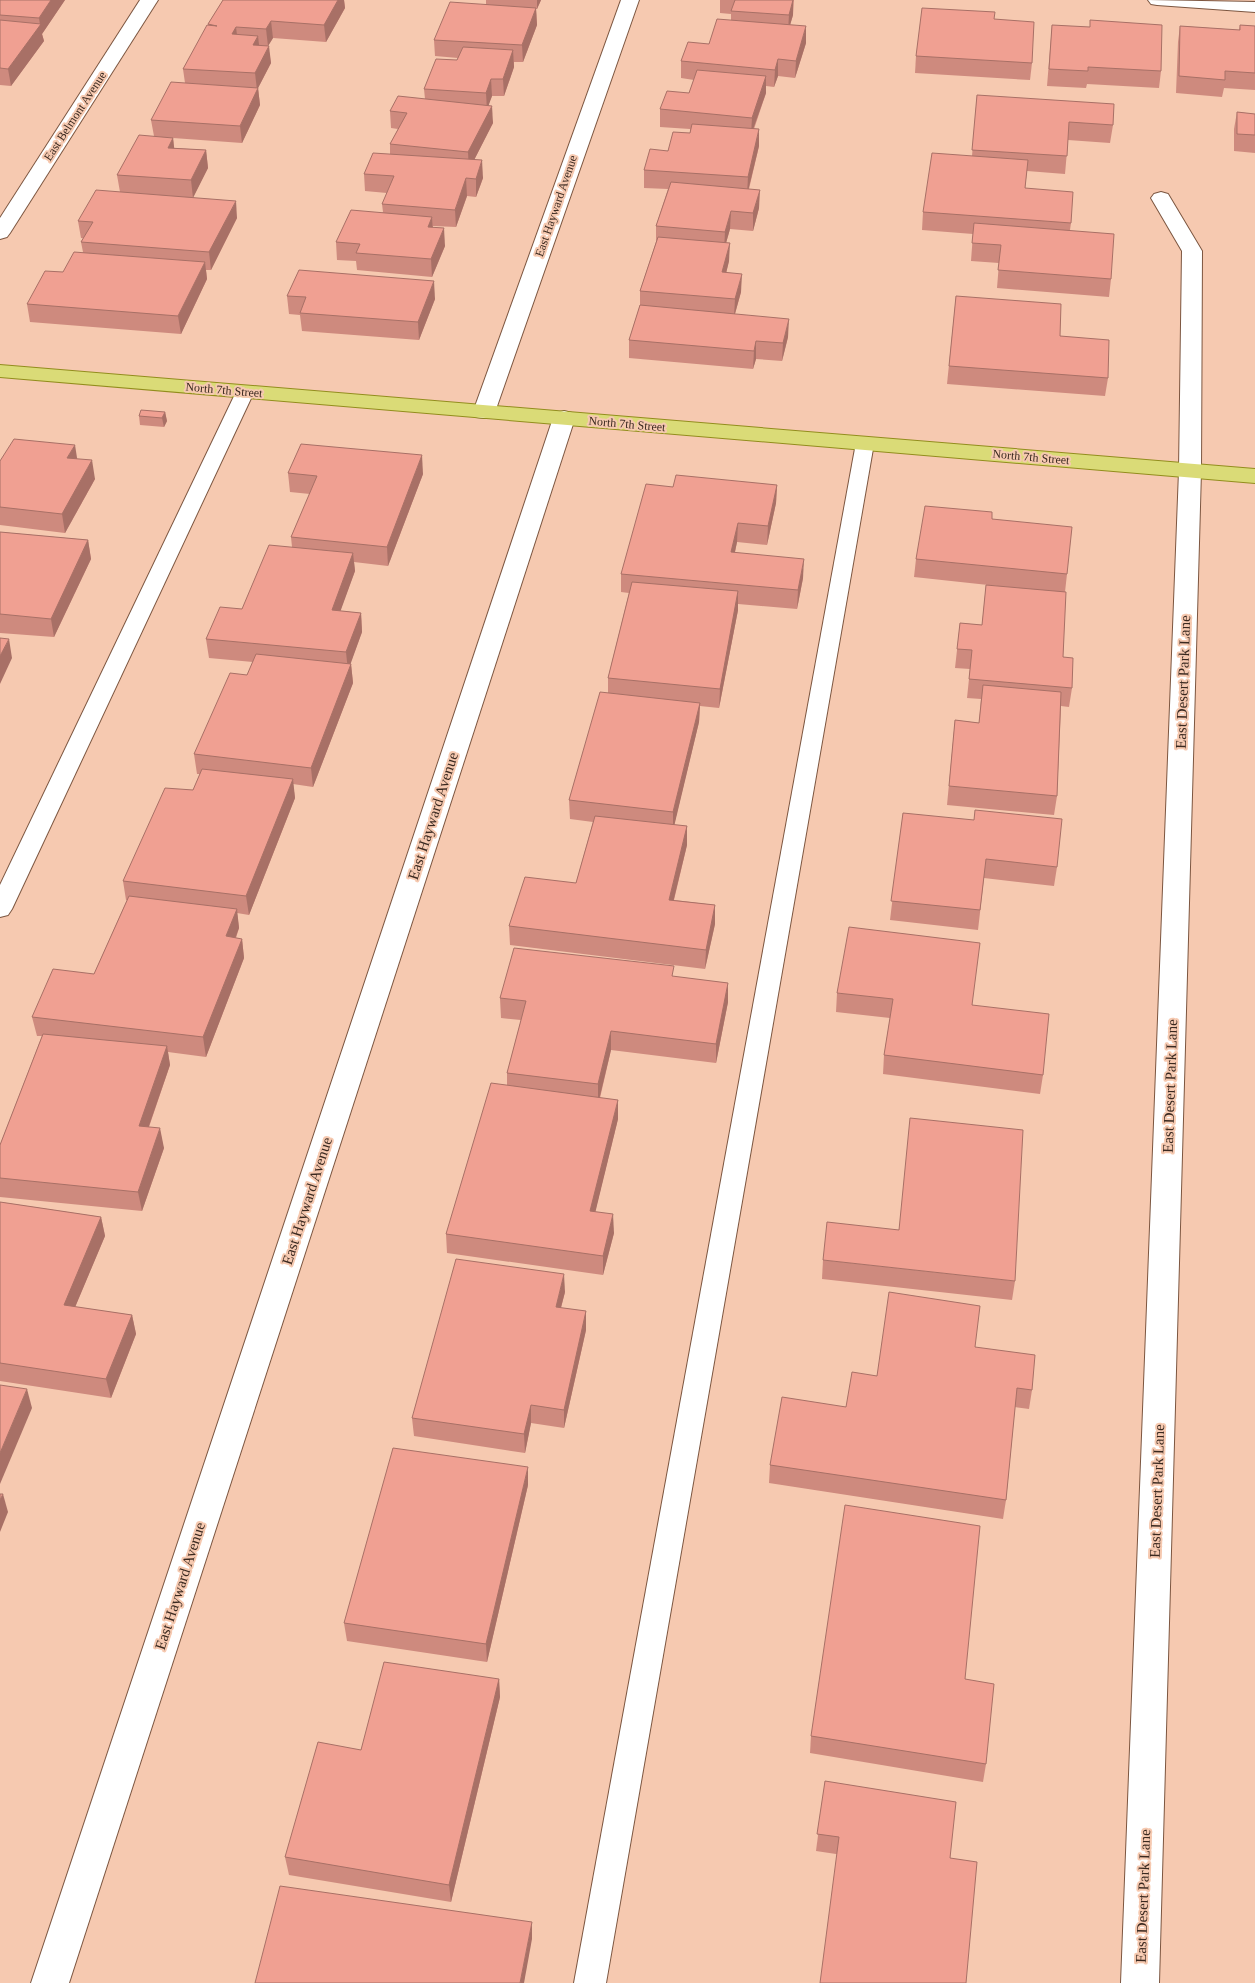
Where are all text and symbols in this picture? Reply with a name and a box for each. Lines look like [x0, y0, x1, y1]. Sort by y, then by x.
street label: East Belmont Avenue [41, 69, 109, 163]
street label: East Hayward Avenue [532, 153, 580, 259]
street label: North 7th Street [185, 380, 264, 400]
street label: North 7th Street [588, 414, 667, 434]
street label: North 7th Street [992, 447, 1071, 467]
street label: East Desert Park Lane [1173, 615, 1193, 749]
street label: East Hayward Avenue [405, 750, 461, 882]
street label: East Desert Park Lane [1160, 1019, 1180, 1153]
street label: East Hayward Avenue [279, 1135, 335, 1267]
street label: East Desert Park Lane [1147, 1424, 1167, 1558]
street label: East Hayward Avenue [152, 1520, 208, 1652]
street label: East Desert Park Lane [1133, 1829, 1153, 1963]

